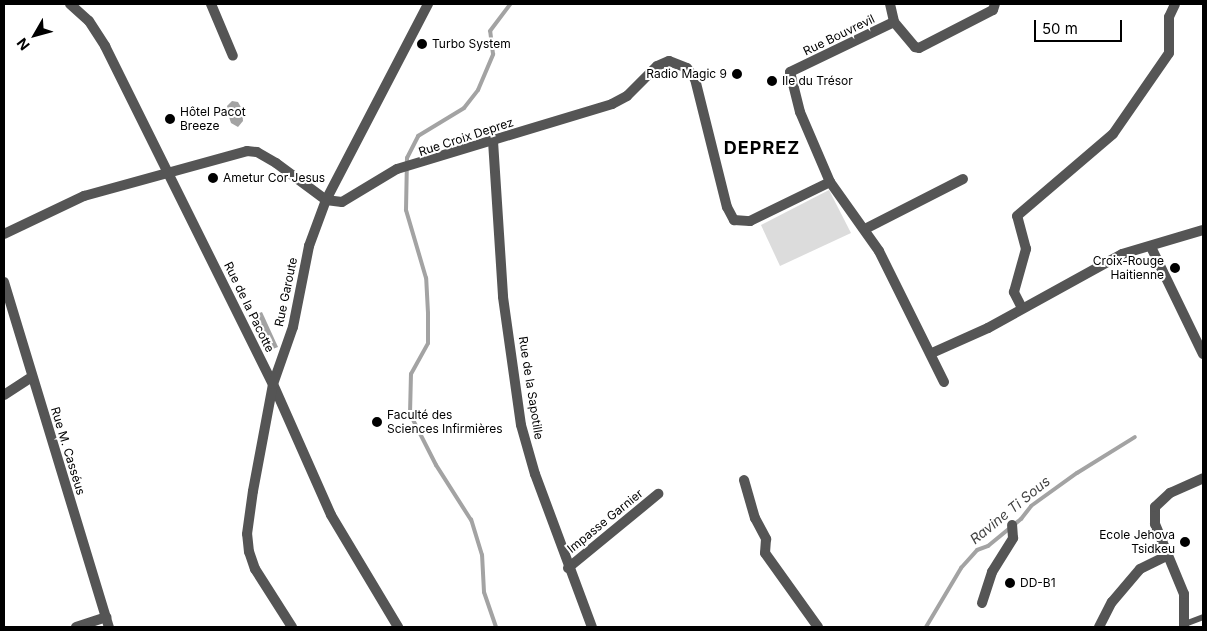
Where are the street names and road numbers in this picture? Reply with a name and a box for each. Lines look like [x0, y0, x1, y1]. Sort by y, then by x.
street label: Rue Bouvrevil [801, 11, 877, 59]
street label: Rue Croix Deprez [417, 115, 515, 159]
street label: Rue Garoute [272, 256, 300, 328]
street label: Rue de la Pacotte [221, 259, 277, 355]
street label: Rue de la Sapotille [516, 335, 546, 441]
street label: Rue M. Casséus [48, 405, 88, 497]
street label: Impasse Garnier [564, 486, 646, 556]

